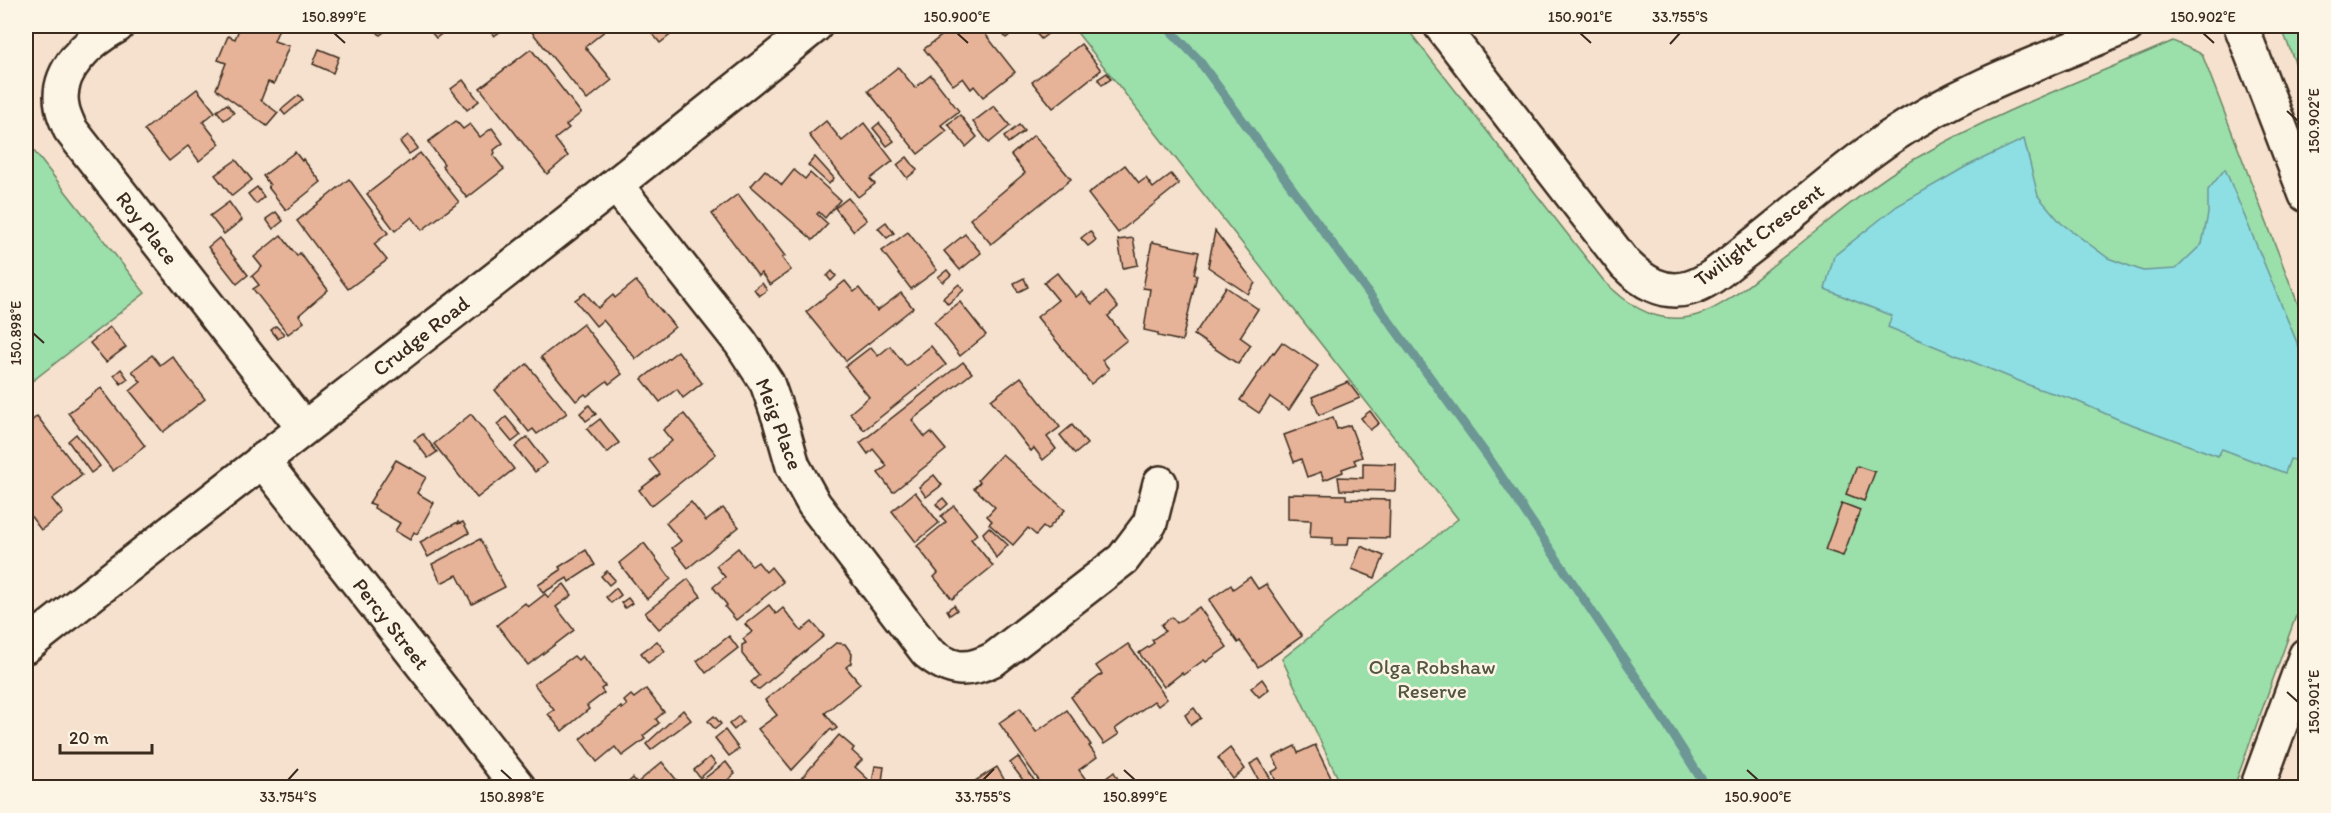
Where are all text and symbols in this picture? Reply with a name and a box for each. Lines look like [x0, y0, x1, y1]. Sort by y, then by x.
text: 150.899°E [302, 8, 366, 26]
text: 150.900°E [924, 8, 990, 26]
text: 150.901°E [1548, 8, 1612, 26]
text: 33.755°S [1652, 8, 1708, 26]
text: 150.902°E [2170, 8, 2236, 26]
text: 150.902°E [2305, 88, 2323, 154]
street label: Twilight Crescent [1689, 178, 1829, 292]
street label: Roy Place [111, 186, 184, 269]
street label: Crudge Road [367, 290, 474, 381]
text: 150.898°E [7, 301, 25, 365]
street label: Meig Place [751, 374, 808, 473]
street label: Percy Street [348, 573, 435, 675]
park label: Olga Robshaw Reserve [1368, 654, 1496, 703]
text: 150.901°E [2305, 670, 2323, 734]
scale bar [60, 717, 152, 755]
text: 20 m [69, 727, 109, 749]
text: 33.754°S [259, 788, 317, 806]
text: 150.898°E [480, 788, 544, 806]
text: 33.755°S [955, 788, 1011, 806]
text: 150.899°E [1103, 788, 1167, 806]
text: 150.900°E [1725, 788, 1791, 806]

